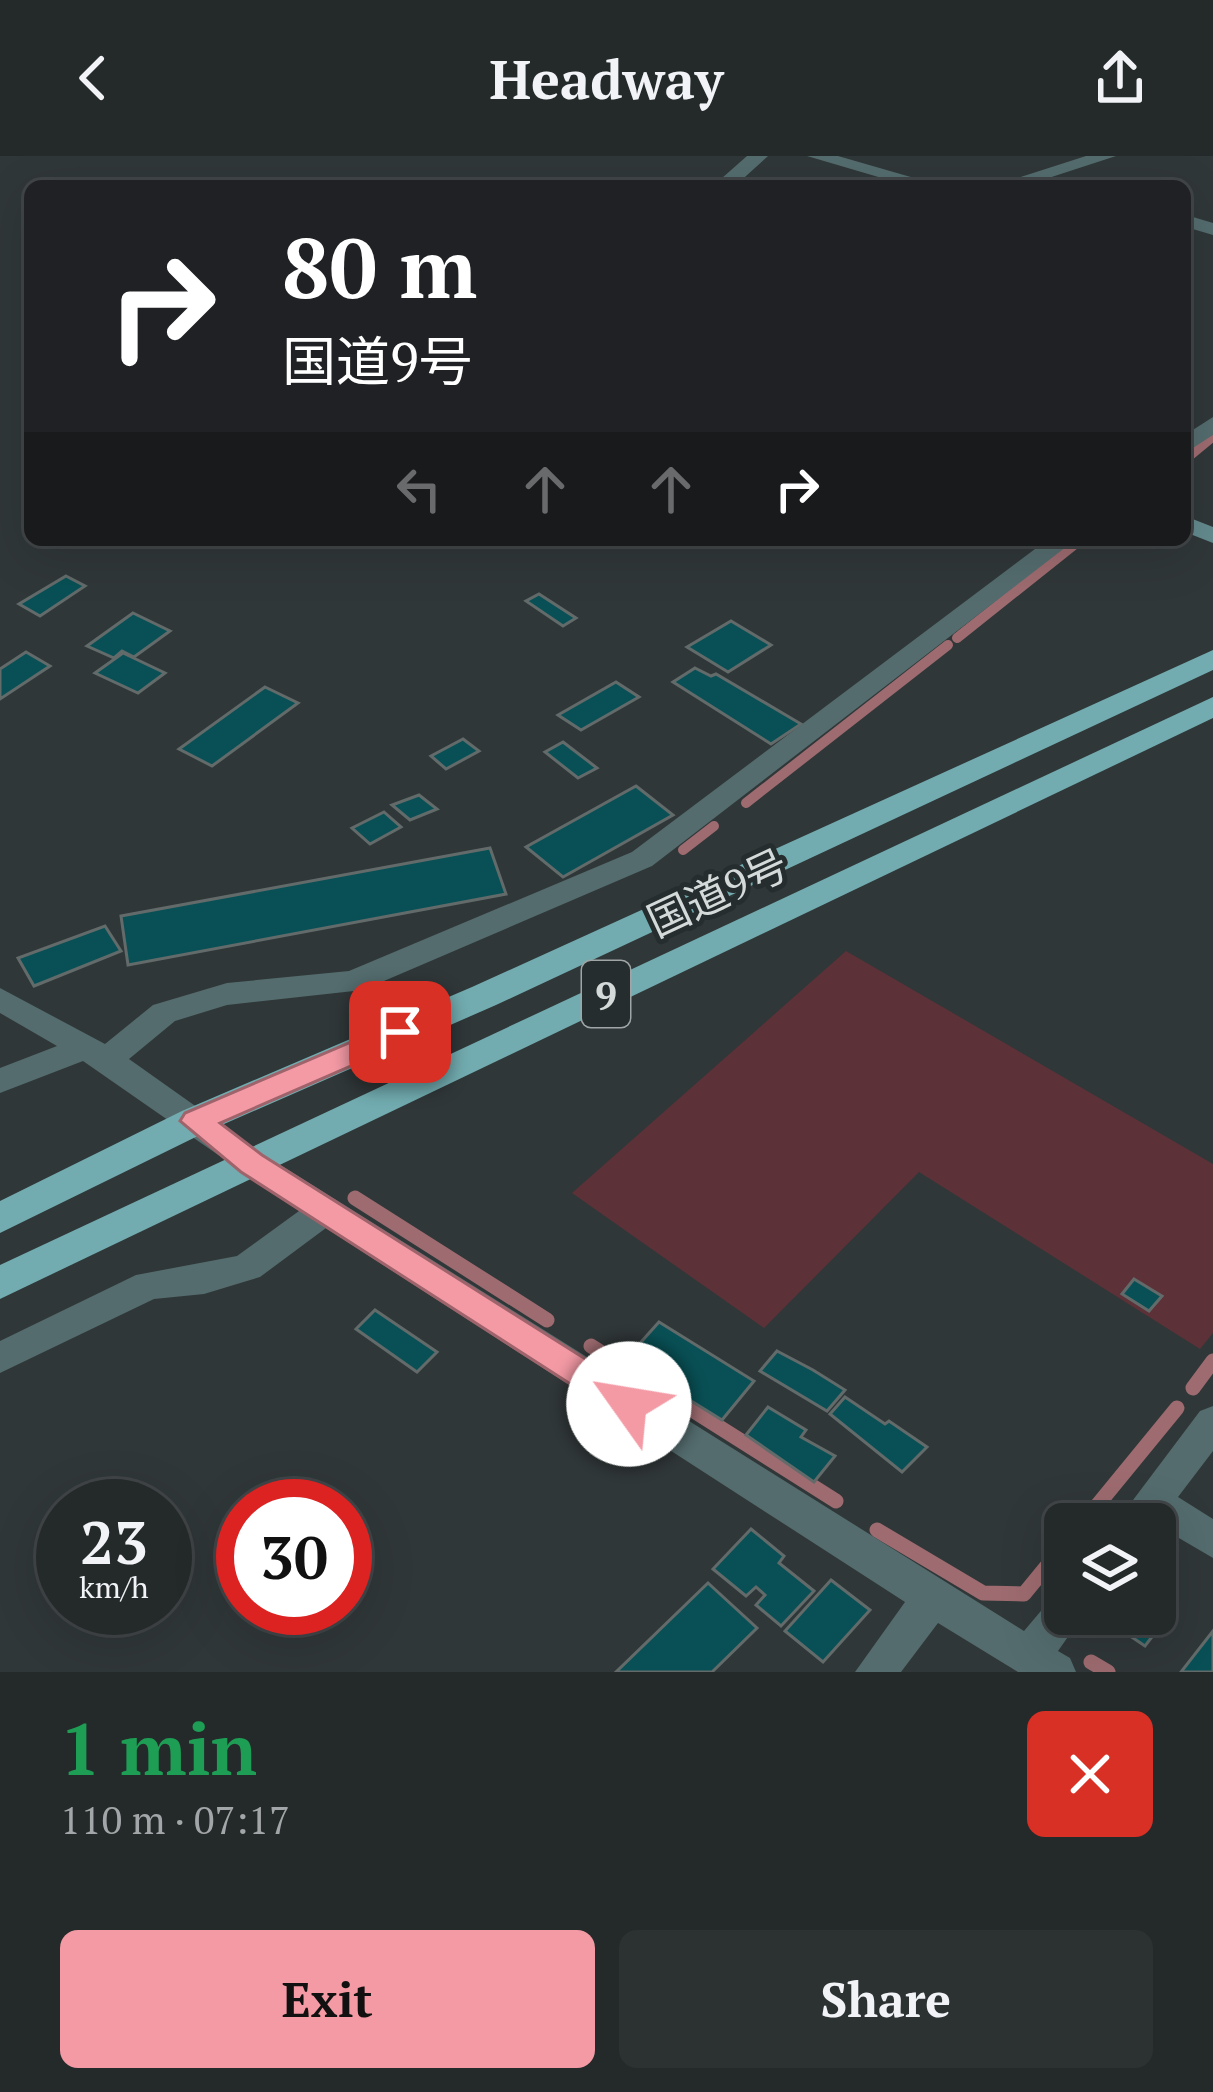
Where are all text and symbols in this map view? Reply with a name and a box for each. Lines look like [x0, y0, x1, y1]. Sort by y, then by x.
text: Headway [490, 43, 723, 114]
icon: back [60, 45, 126, 111]
icon: share [1087, 45, 1153, 111]
text: 80 m [282, 211, 477, 322]
icon: right [84, 228, 240, 384]
text: 国道9号 [282, 325, 473, 396]
icon: left [386, 456, 452, 522]
icon: ahead [512, 456, 578, 522]
icon: ahead [638, 456, 704, 522]
icon: right [764, 456, 830, 522]
street label: 国道9号 [638, 835, 796, 949]
road number: 9 [582, 961, 630, 1027]
pin [349, 981, 451, 1083]
icon: arrive [367, 999, 433, 1065]
position arrow [566, 1341, 692, 1467]
speed limit sign: 30 [216, 1479, 372, 1635]
text: 23 [80, 1502, 148, 1581]
map controls [1044, 1503, 1176, 1635]
button: layers [1044, 1503, 1176, 1635]
text: km/h [79, 1567, 149, 1607]
text: 1 min [60, 1700, 257, 1796]
button: close [1027, 1711, 1153, 1837]
text: 110 m · 07:17 [60, 1793, 290, 1845]
button: Exit [60, 1930, 595, 2068]
button: Share [619, 1930, 1153, 2068]

